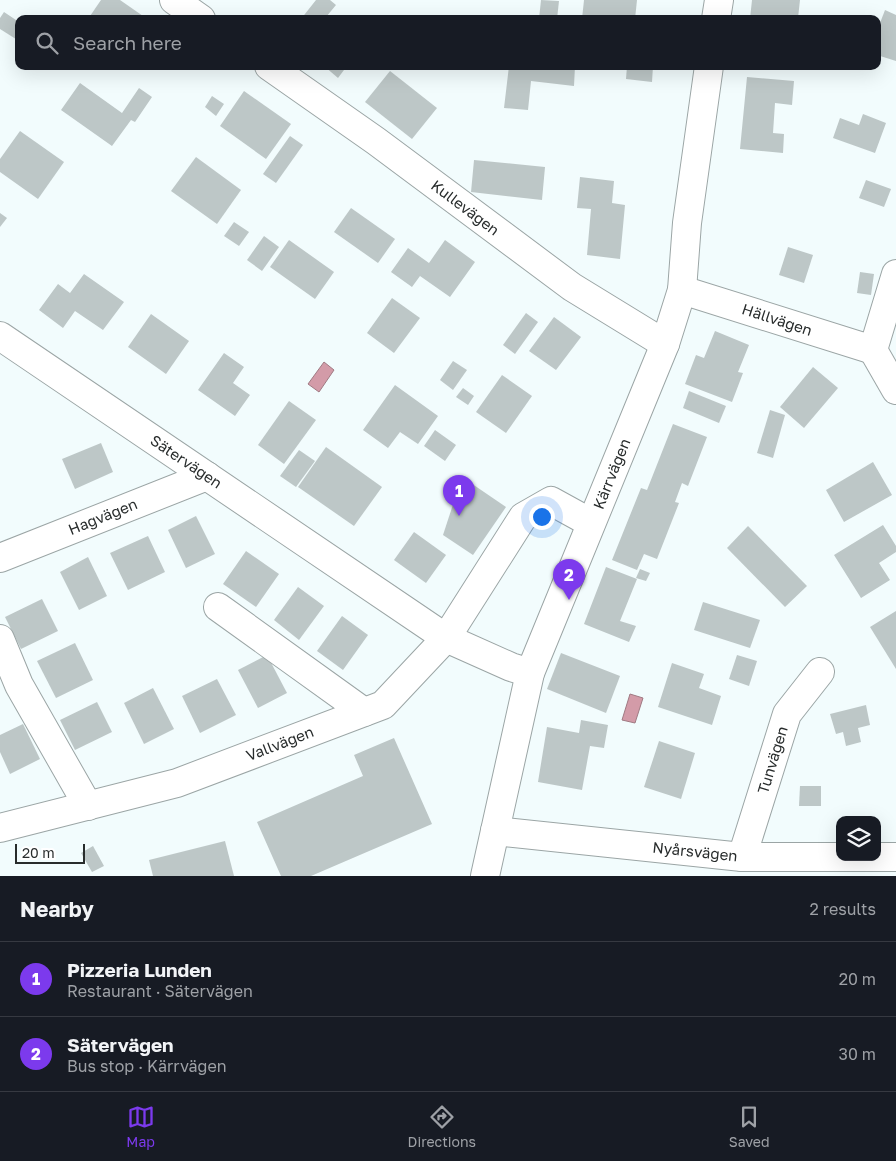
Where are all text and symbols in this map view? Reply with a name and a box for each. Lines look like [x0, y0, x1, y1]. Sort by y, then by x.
search box [15, 15, 881, 70]
icon: search [33, 29, 61, 57]
text: Search here [73, 31, 182, 54]
street label: Kullevägen [428, 176, 503, 239]
street label: Hällvägen [740, 299, 815, 339]
street label: Sätervägen [147, 431, 226, 492]
street label: Kärrvägen [589, 436, 633, 512]
pin: 1 [443, 475, 475, 516]
street label: Hagvägen [65, 494, 140, 538]
your location [529, 504, 555, 530]
pin: 2 [553, 559, 585, 600]
street label: Vallvägen [243, 722, 316, 764]
street label: Tunvägen [753, 724, 791, 796]
map controls [836, 816, 881, 861]
button: layers [836, 816, 881, 861]
street label: Nyårsvägen [652, 838, 739, 864]
scale bar [15, 841, 85, 864]
text: 20 m [22, 844, 55, 861]
text: Nearby [20, 896, 94, 922]
text: 2 results [810, 899, 876, 919]
text: Pizzeria Lunden [67, 958, 212, 981]
text: 1 [32, 969, 40, 989]
text: 20 m [839, 969, 876, 989]
text: Restaurant · Sätervägen [67, 981, 253, 1001]
text: Sätervägen [67, 1033, 174, 1056]
text: 2 [31, 1044, 41, 1064]
text: 30 m [839, 1044, 876, 1064]
text: Bus stop · Kärrvägen [67, 1056, 227, 1076]
tab: Map [126, 1103, 155, 1150]
tab: Directions [408, 1103, 476, 1150]
tab: Saved [729, 1103, 770, 1150]

